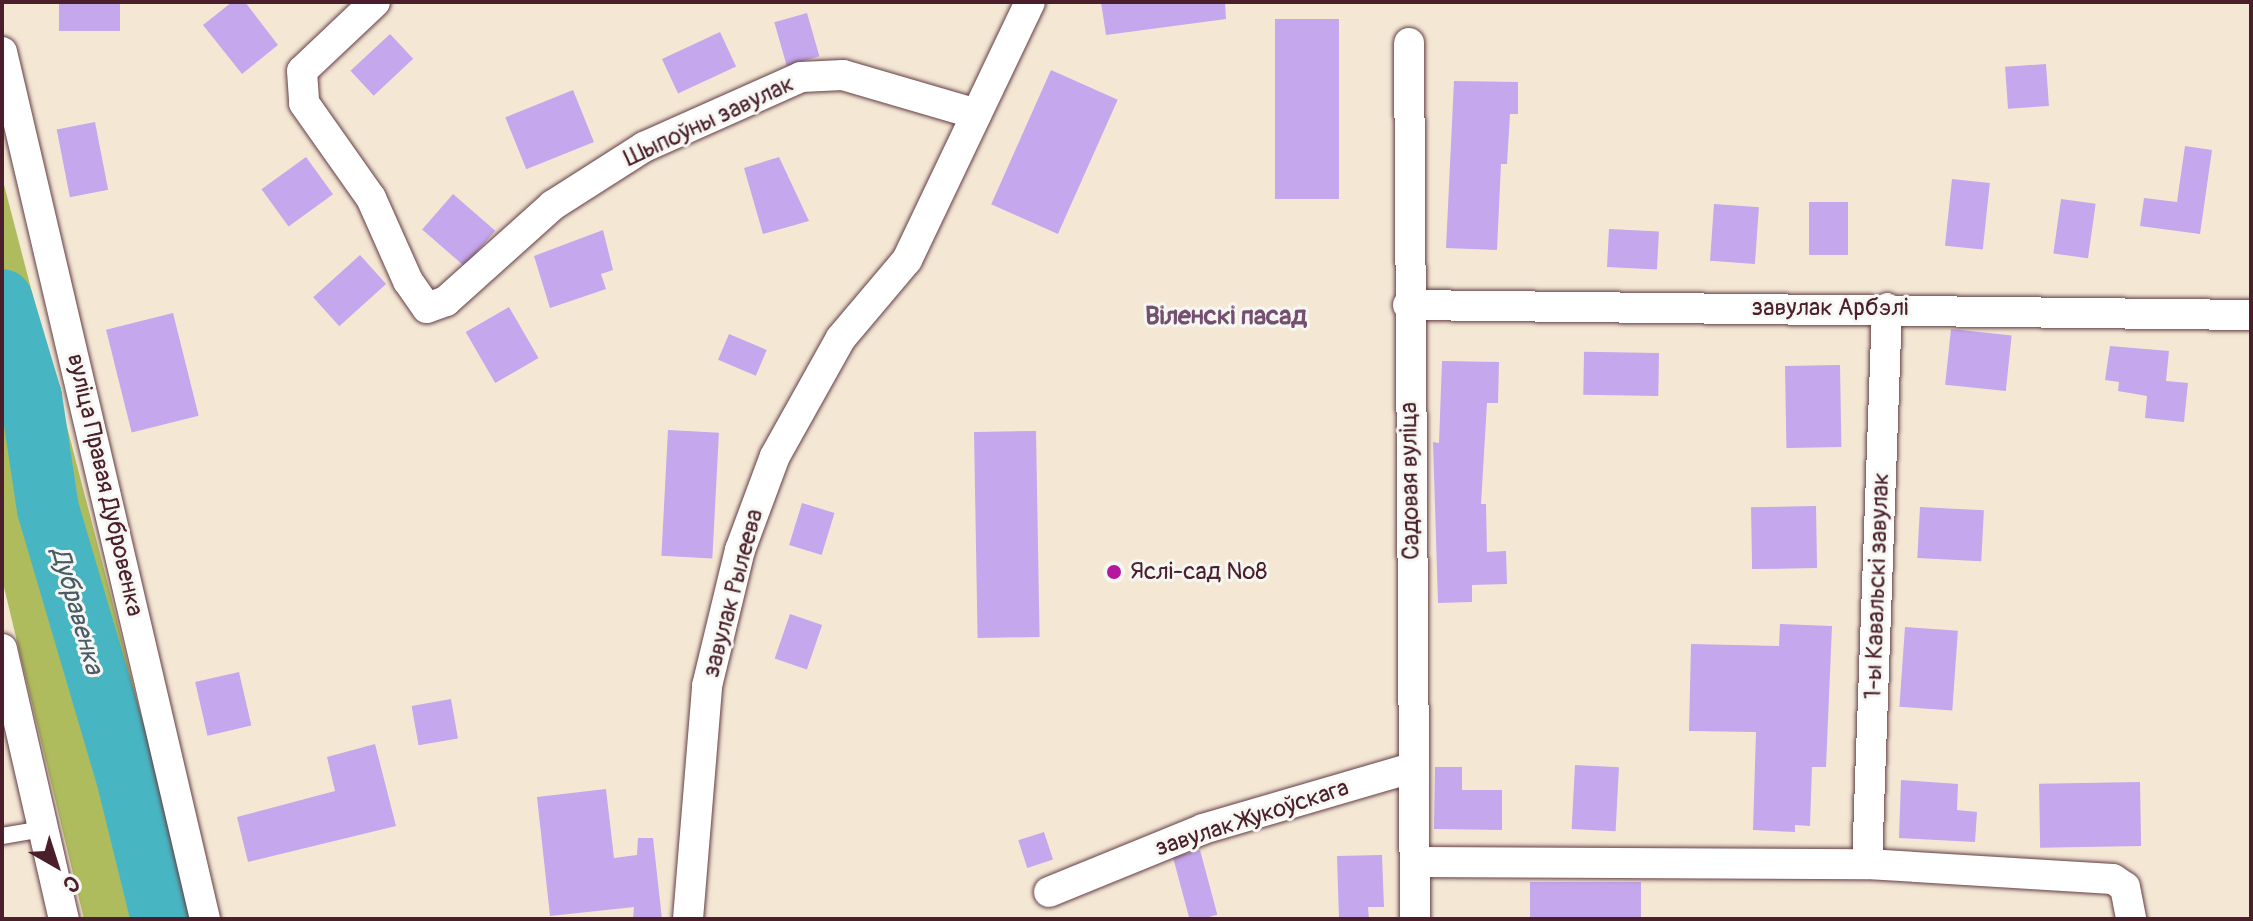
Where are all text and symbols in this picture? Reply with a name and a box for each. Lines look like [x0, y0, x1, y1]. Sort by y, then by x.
street label: Шыпоўны завулак [620, 69, 798, 173]
street label: завулак Арбэлі [1752, 294, 1908, 322]
district label: Віленскі пасад [1145, 301, 1307, 333]
street label: вуліца Правая Дубровенка [61, 351, 149, 619]
street label: Садовая вуліца [1394, 402, 1426, 560]
street label: 1-ы Кавальскі завулак [1859, 472, 1895, 700]
street label: завулак Рылеева [697, 506, 769, 680]
water label: Дубравенка [43, 544, 109, 678]
place label: Яслі-сад №8 [1130, 558, 1267, 586]
marker: Яслі-сад №8 [1105, 563, 1123, 581]
street label: завулак Жукоўскага [1152, 773, 1352, 863]
north arrow [16, 825, 96, 905]
text: С [57, 868, 85, 899]

